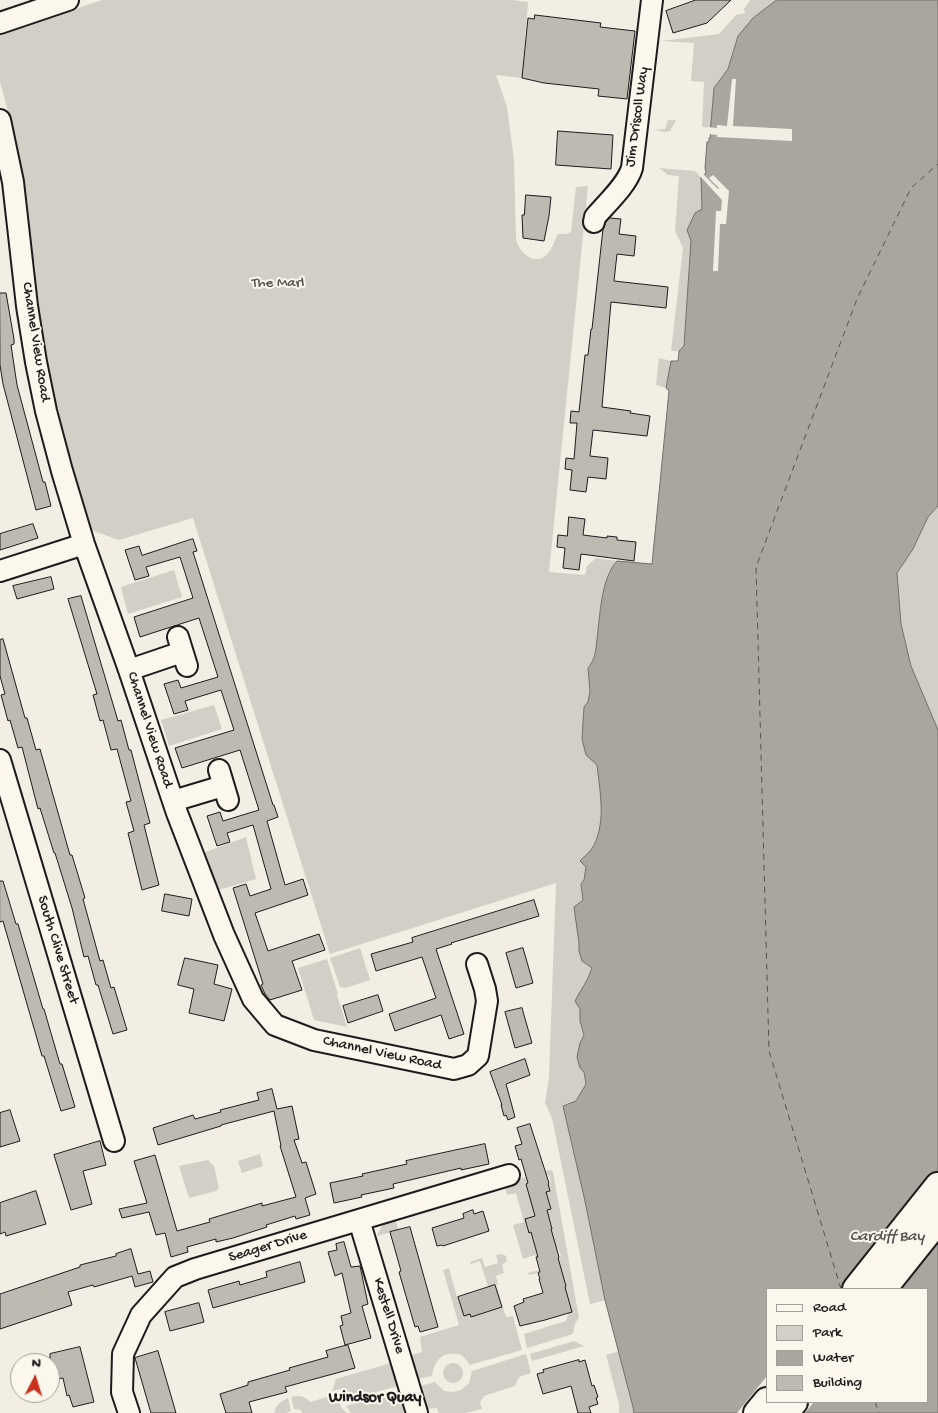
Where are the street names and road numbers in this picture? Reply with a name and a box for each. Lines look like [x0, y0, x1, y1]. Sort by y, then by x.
street label: Jim Driscoll Way [622, 66, 654, 168]
street label: Channel View Road [17, 281, 53, 403]
street label: Channel View Road [122, 670, 176, 790]
street label: South Clive Street [32, 894, 82, 1006]
street label: Channel View Road [321, 1033, 443, 1075]
street label: Seager Drive [227, 1227, 309, 1267]
street label: Kestell Drive [368, 1276, 408, 1356]

